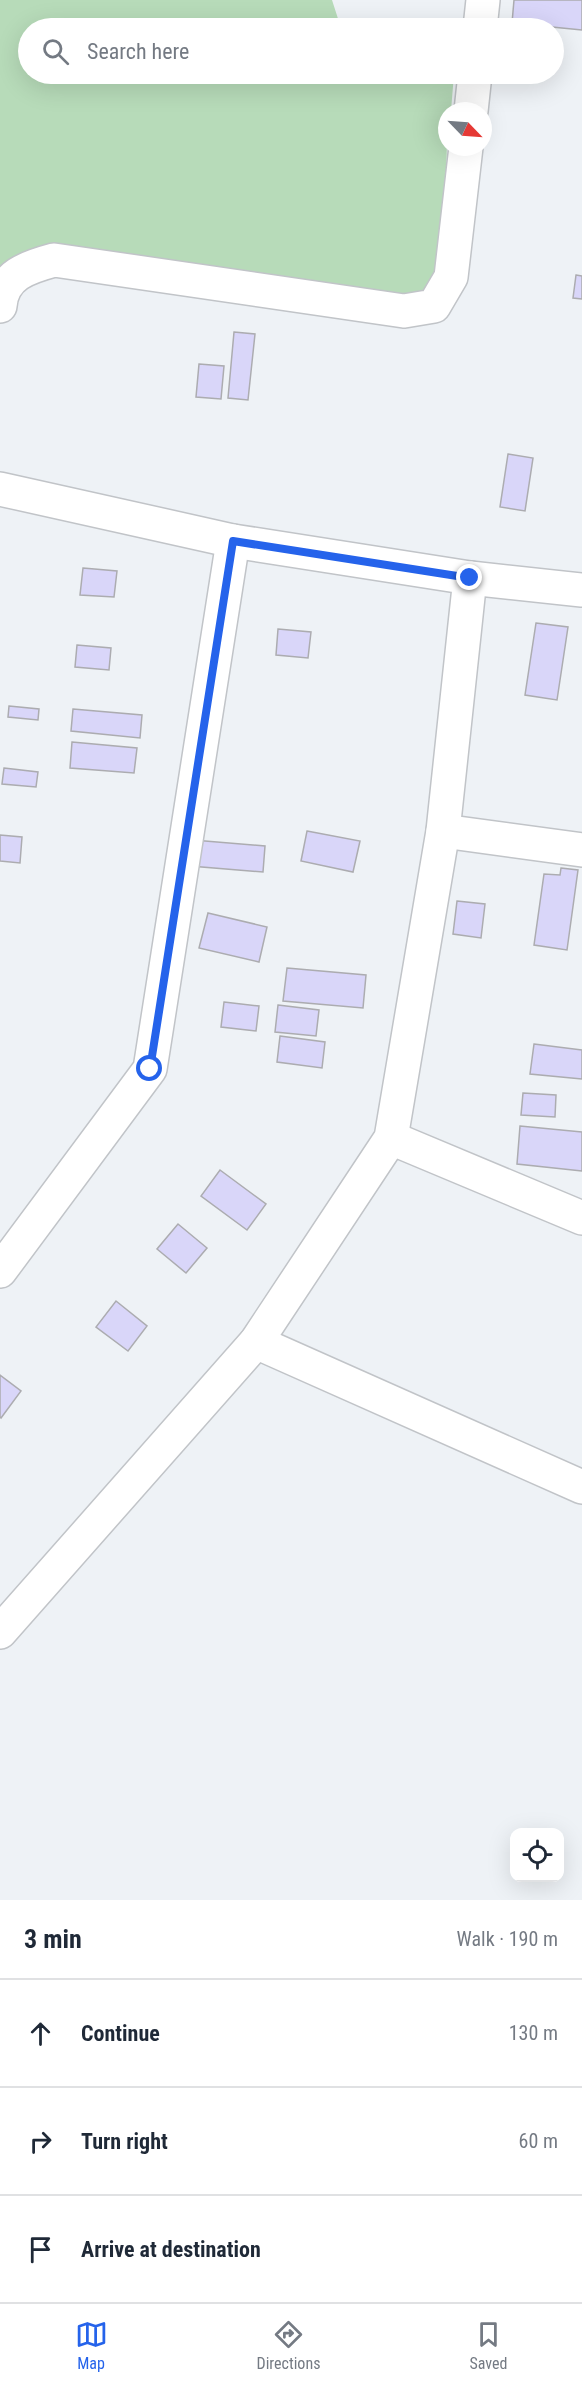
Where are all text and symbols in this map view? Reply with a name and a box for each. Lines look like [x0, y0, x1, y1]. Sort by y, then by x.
search box [18, 18, 564, 84]
icon: search [39, 35, 72, 68]
text: Search here [87, 39, 189, 64]
north arrow [438, 102, 492, 156]
route end [456, 564, 482, 590]
route start [136, 1055, 162, 1081]
map controls [510, 1828, 564, 1882]
button: locate [510, 1828, 564, 1882]
text: 3 min [24, 1924, 82, 1954]
text: Walk · 190 m [457, 1927, 558, 1951]
icon: ahead [24, 2017, 57, 2050]
text: Continue [81, 2021, 160, 2046]
text: 130 m [509, 2021, 558, 2045]
icon: right [24, 2125, 57, 2158]
text: Turn right [81, 2129, 168, 2154]
text: 60 m [519, 2129, 558, 2153]
icon: arrive [24, 2233, 57, 2266]
text: Arrive at destination [81, 2237, 261, 2262]
tab: Map [75, 2318, 108, 2373]
tab: Directions [257, 2318, 320, 2373]
tab: Saved [469, 2318, 507, 2373]

